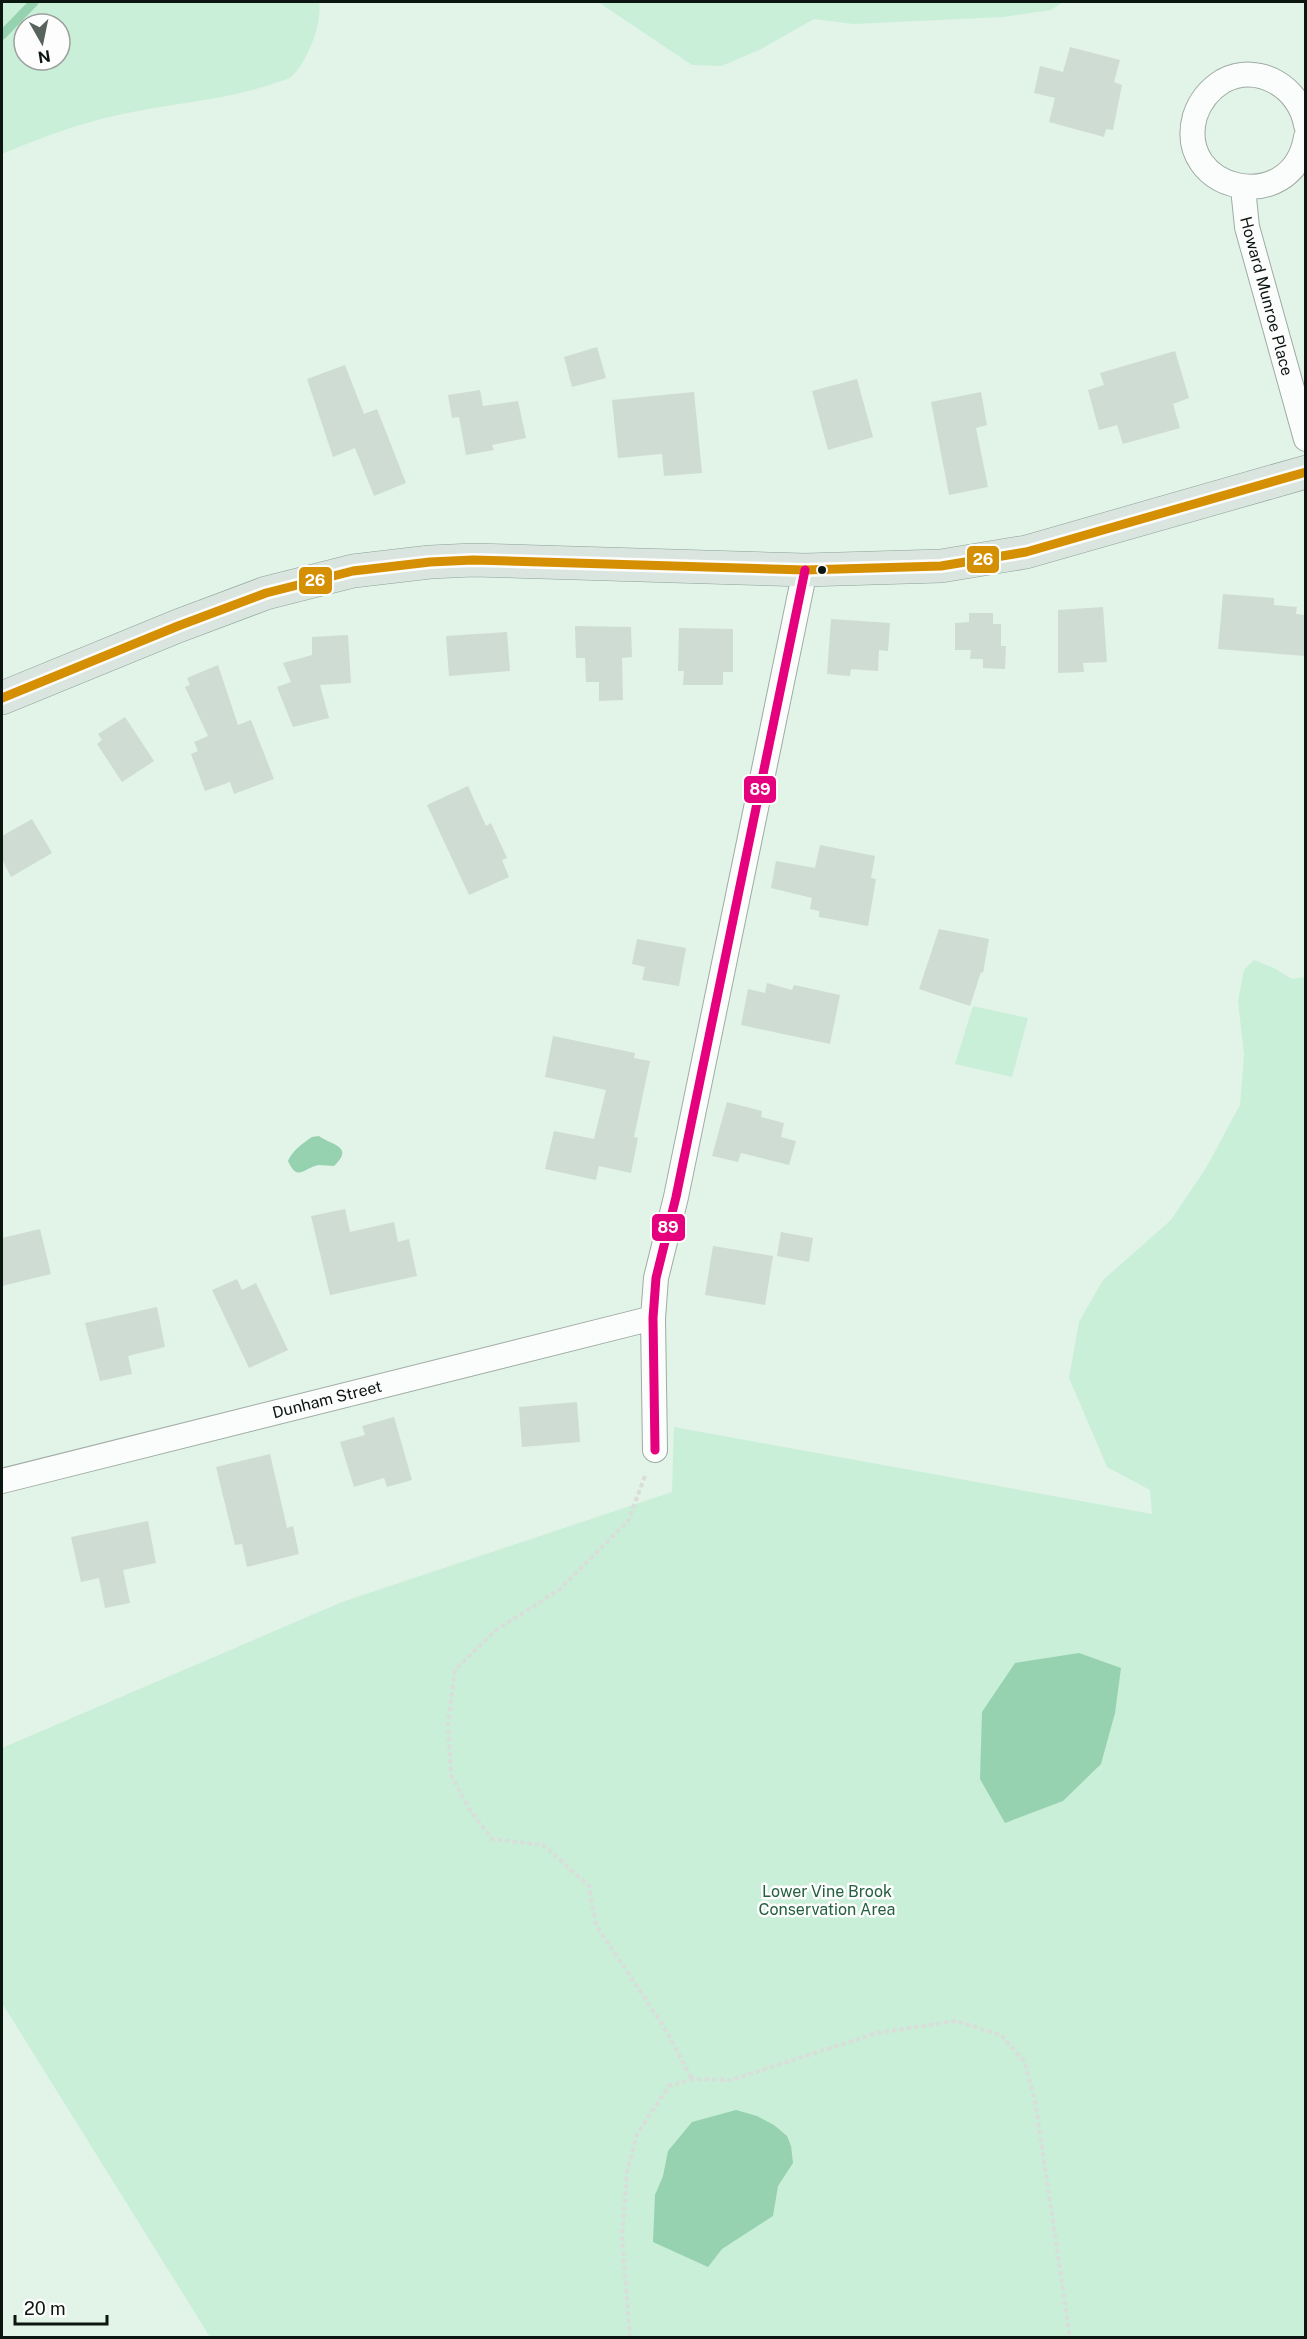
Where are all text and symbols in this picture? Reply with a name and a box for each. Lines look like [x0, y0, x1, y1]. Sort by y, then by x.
north arrow [12, 12, 72, 72]
text: N [37, 46, 52, 67]
street label: Howard Munroe Place [1236, 214, 1297, 378]
line badge: 26 [966, 545, 1000, 574]
text: 26 [973, 550, 993, 569]
unlabelled marker [816, 564, 828, 576]
line badge: 26 [298, 566, 333, 595]
text: 26 [305, 571, 325, 590]
line badge: 89 [743, 775, 777, 804]
text: 89 [749, 780, 771, 799]
line badge: 89 [651, 1213, 686, 1242]
text: 89 [657, 1218, 679, 1237]
street label: Dunham Street [270, 1377, 384, 1422]
park label: Lower Vine Brook Conservation Area [759, 1882, 895, 1919]
scale bar [15, 2288, 106, 2326]
text: 20 m [24, 2298, 66, 2319]

